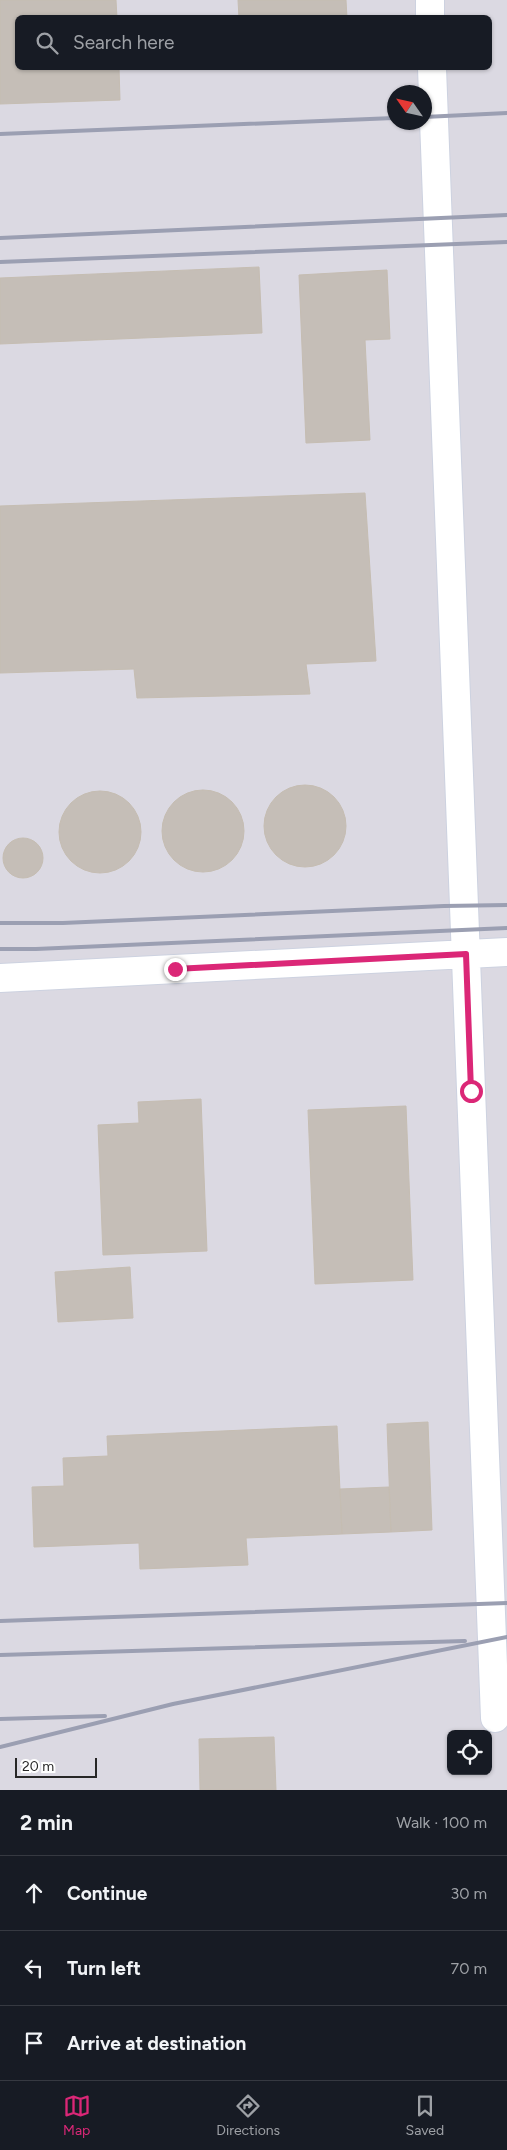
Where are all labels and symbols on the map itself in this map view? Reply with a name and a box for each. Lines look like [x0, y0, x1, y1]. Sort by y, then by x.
north arrow [387, 85, 432, 130]
route end [164, 958, 187, 981]
route start [460, 1080, 483, 1103]
scale bar [15, 1755, 98, 1778]

